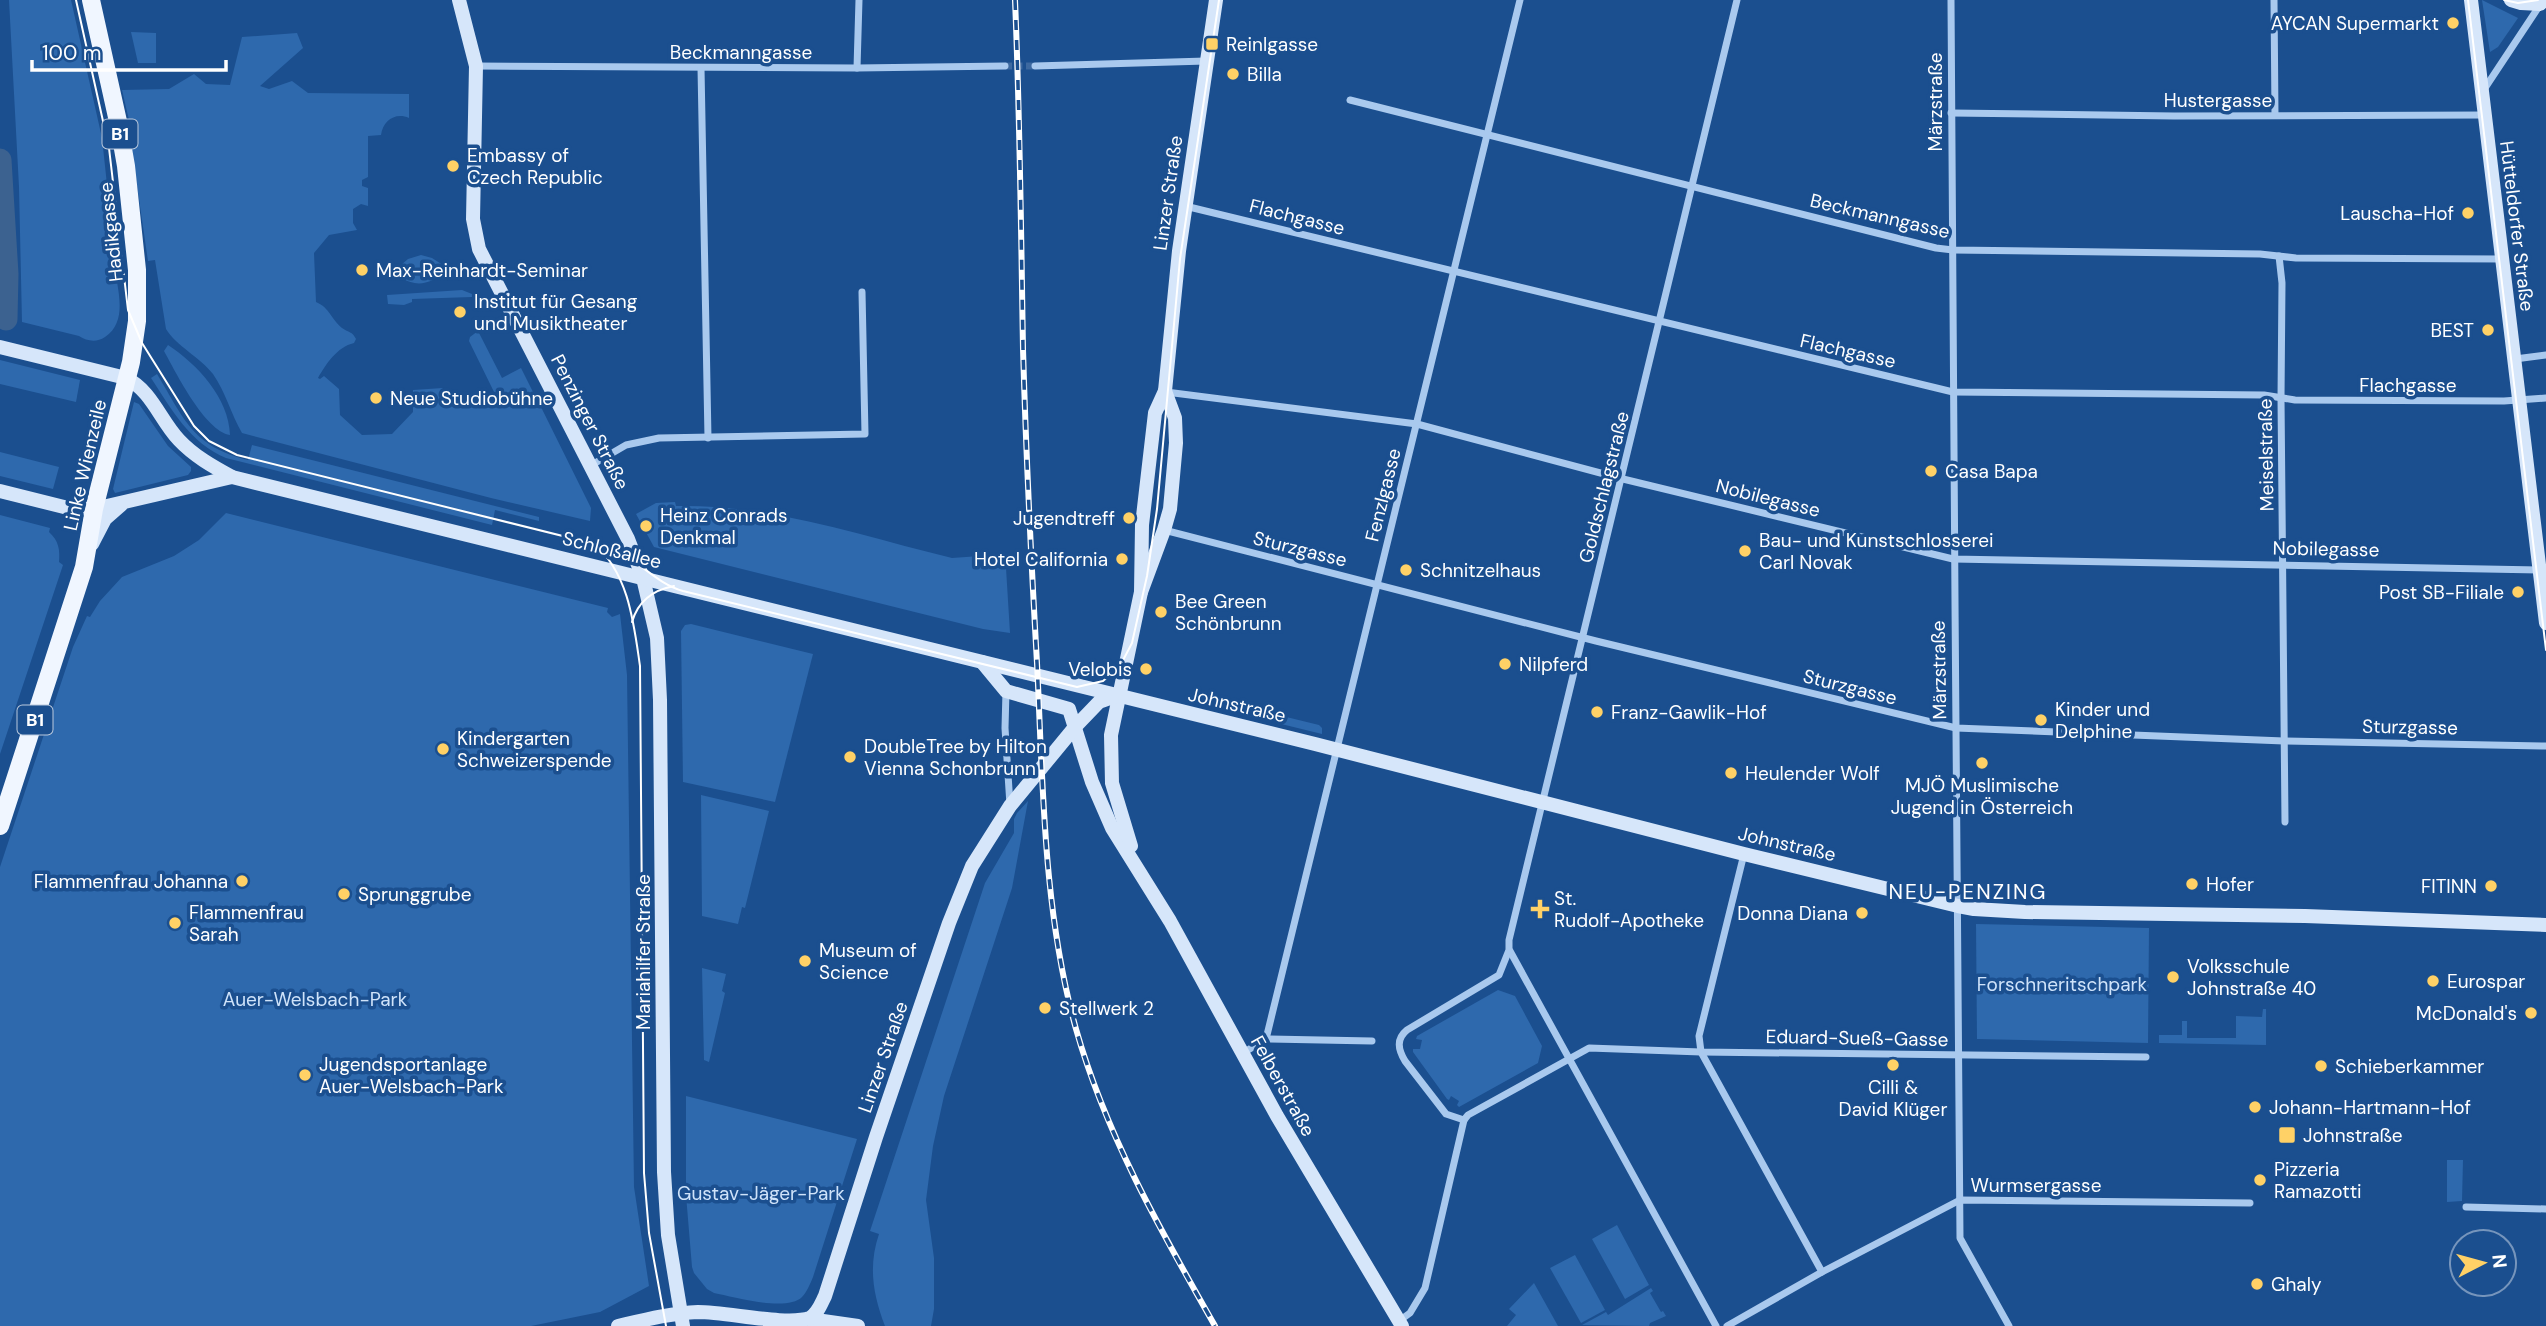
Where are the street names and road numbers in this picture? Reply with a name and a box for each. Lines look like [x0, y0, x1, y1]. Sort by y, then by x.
street label: Beckmanngasse [670, 40, 812, 65]
street label: Märzstraße [1923, 52, 1948, 152]
street label: Hustergasse [2164, 88, 2272, 113]
road number: B1 [102, 119, 138, 148]
street label: Linzer Straße [1148, 134, 1188, 252]
street label: Hütteldorfer Straße [2494, 139, 2540, 313]
street label: Hadikgasse [93, 181, 129, 283]
street label: Beckmanngasse [1808, 188, 1952, 244]
street label: Flachgasse [1247, 193, 1347, 241]
street label: Flachgasse [1798, 328, 1898, 374]
street label: Penzinger Straße [545, 350, 635, 494]
street label: Flachgasse [2359, 373, 2457, 398]
street label: Linke Wienzeile [58, 397, 112, 533]
street label: Meiselstraße [2253, 398, 2279, 512]
street label: Goldschlagstraße [1573, 409, 1635, 565]
street label: Fenzlgasse [1359, 446, 1407, 544]
street label: Nobilegasse [1713, 473, 1823, 523]
street label: Sturzgasse [1250, 525, 1350, 573]
street label: Schloßallee [560, 526, 664, 574]
street label: Nobilegasse [2272, 536, 2380, 562]
street label: Märzstraße [1926, 620, 1952, 720]
street label: Sturzgasse [1800, 663, 1900, 711]
street label: Johnstraße [1186, 682, 1288, 728]
road number: B1 [18, 706, 52, 734]
street label: Sturzgasse [2362, 714, 2458, 740]
street label: Johnstraße [1736, 821, 1838, 867]
street label: Mariahilfer Straße [631, 874, 656, 1030]
street label: Linzer Straße [852, 998, 914, 1116]
street label: Eduard-Sueß-Gasse [1765, 1024, 1949, 1052]
street label: Felberstraße [1245, 1031, 1321, 1141]
street label: Wurmsergasse [1971, 1173, 2101, 1198]

